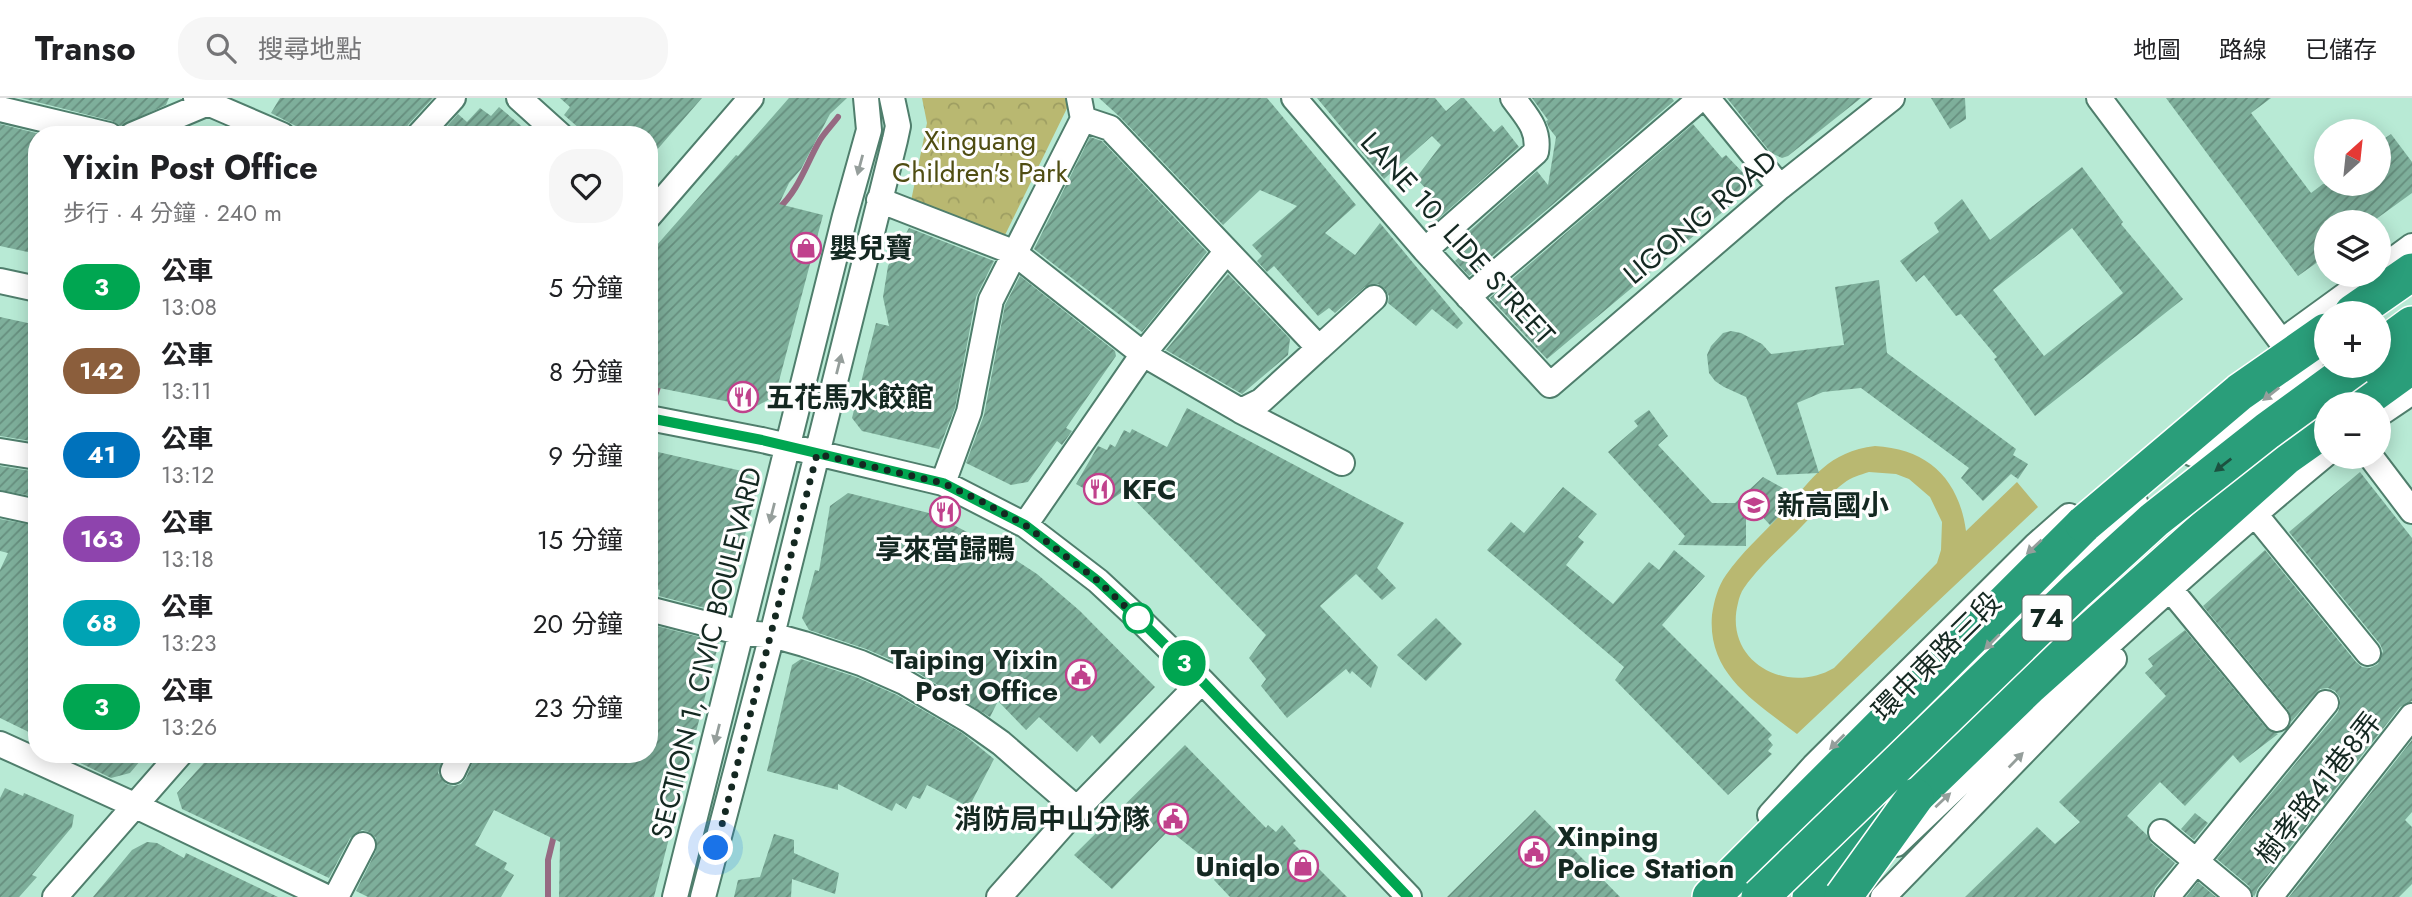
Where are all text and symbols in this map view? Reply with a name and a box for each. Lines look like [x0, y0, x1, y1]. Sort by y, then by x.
search box [178, 17, 668, 80]
text: Transo [35, 25, 136, 72]
icon: search [202, 29, 240, 67]
text: 搜尋地點 [258, 30, 362, 68]
text: 地圖 [2133, 32, 2181, 67]
text: 路線 [2219, 32, 2267, 67]
text: 已儲存 [2305, 32, 2377, 67]
north arrow [2314, 119, 2390, 196]
map controls [2314, 119, 2391, 469]
park label: Xinguang Children's Park [892, 120, 1069, 193]
street label: LANE 10, LIDE STREET [1351, 123, 1565, 354]
street label: LIGONG ROAD [1615, 141, 1786, 294]
text: Yixin Post Office [63, 144, 318, 191]
button: heart [549, 149, 623, 223]
one-way arrow [854, 155, 864, 176]
text: 步行 · 4 分鐘 · 240 m [63, 196, 282, 230]
button: layers [2314, 210, 2391, 287]
place label: 嬰兒寶 [829, 228, 913, 269]
shop icon: 嬰兒寶 [789, 231, 823, 265]
text: 公車 [161, 252, 213, 290]
text: 3 [94, 269, 109, 304]
text: 5 分鐘 [549, 269, 623, 307]
text: 13:08 [161, 290, 217, 324]
button: + [2314, 301, 2391, 378]
text: 公車 [161, 336, 213, 374]
text: 142 [79, 353, 124, 388]
text: 8 分鐘 [549, 353, 623, 391]
one-way arrow [834, 353, 845, 375]
text: 13:11 [161, 374, 212, 408]
place label: 五花馬水餃館 [766, 377, 934, 418]
restaurant icon: 五花馬水餃館 [726, 380, 760, 414]
one-way arrow [2262, 386, 2280, 400]
button: − [2314, 392, 2391, 469]
text: 公車 [161, 420, 213, 458]
text: 41 [87, 437, 116, 472]
text: 9 分鐘 [548, 437, 623, 475]
text: 13:12 [161, 458, 214, 492]
one-way arrow [2214, 458, 2232, 472]
street label: SECTION 1, CIVIC BOULEVARD [640, 463, 773, 843]
place label: KFC [1122, 469, 1177, 510]
restaurant icon: KFC [1082, 472, 1116, 506]
place label: 新高國小 [1777, 485, 1889, 526]
school or university icon: 新高國小 [1737, 488, 1771, 522]
restaurant icon: 享來當歸鴨 [928, 495, 962, 529]
one-way arrow [766, 502, 777, 524]
text: 公車 [161, 504, 213, 542]
text: 163 [80, 521, 123, 556]
text: 15 分鐘 [537, 521, 623, 559]
place label: 享來當歸鴨 [875, 529, 1015, 570]
one-way arrow [2026, 539, 2043, 555]
text: 13:18 [161, 542, 214, 576]
street label: 環中東路三段 [1862, 582, 2010, 730]
text: 公車 [161, 588, 213, 626]
road number: 74 [2022, 596, 2072, 640]
unlabelled marker [1123, 603, 1153, 633]
text: 68 [86, 605, 117, 640]
text: 20 分鐘 [533, 605, 623, 643]
text: 13:23 [161, 626, 216, 660]
one-way arrow [1983, 634, 2000, 651]
place label: Taiping Yixin Post Office [891, 639, 1058, 712]
line badge: 3 [1161, 640, 1207, 686]
text: 3 [1177, 645, 1191, 680]
public building icon: Taiping Yixin Post Office [1064, 658, 1098, 692]
text: 公車 [161, 672, 213, 710]
text: 3 [94, 689, 109, 724]
text: 23 分鐘 [534, 689, 623, 727]
street label: 樹孝路41巷8弄 [2246, 703, 2391, 874]
text: 13:26 [161, 710, 217, 744]
one-way arrow [711, 723, 722, 745]
one-way arrow [1830, 733, 1846, 750]
one-way arrow [2008, 752, 2024, 769]
one-way arrow [1934, 792, 1951, 808]
place label: 消防局中山分隊 [954, 799, 1150, 840]
public building icon: 消防局中山分隊 [1156, 802, 1190, 836]
place label: Xinping Police Station [1557, 816, 1734, 889]
your location [698, 830, 733, 865]
public building icon: Xinping Police Station [1517, 835, 1551, 869]
place label: Uniqlo [1195, 846, 1280, 887]
shop icon: Uniqlo [1286, 849, 1320, 883]

